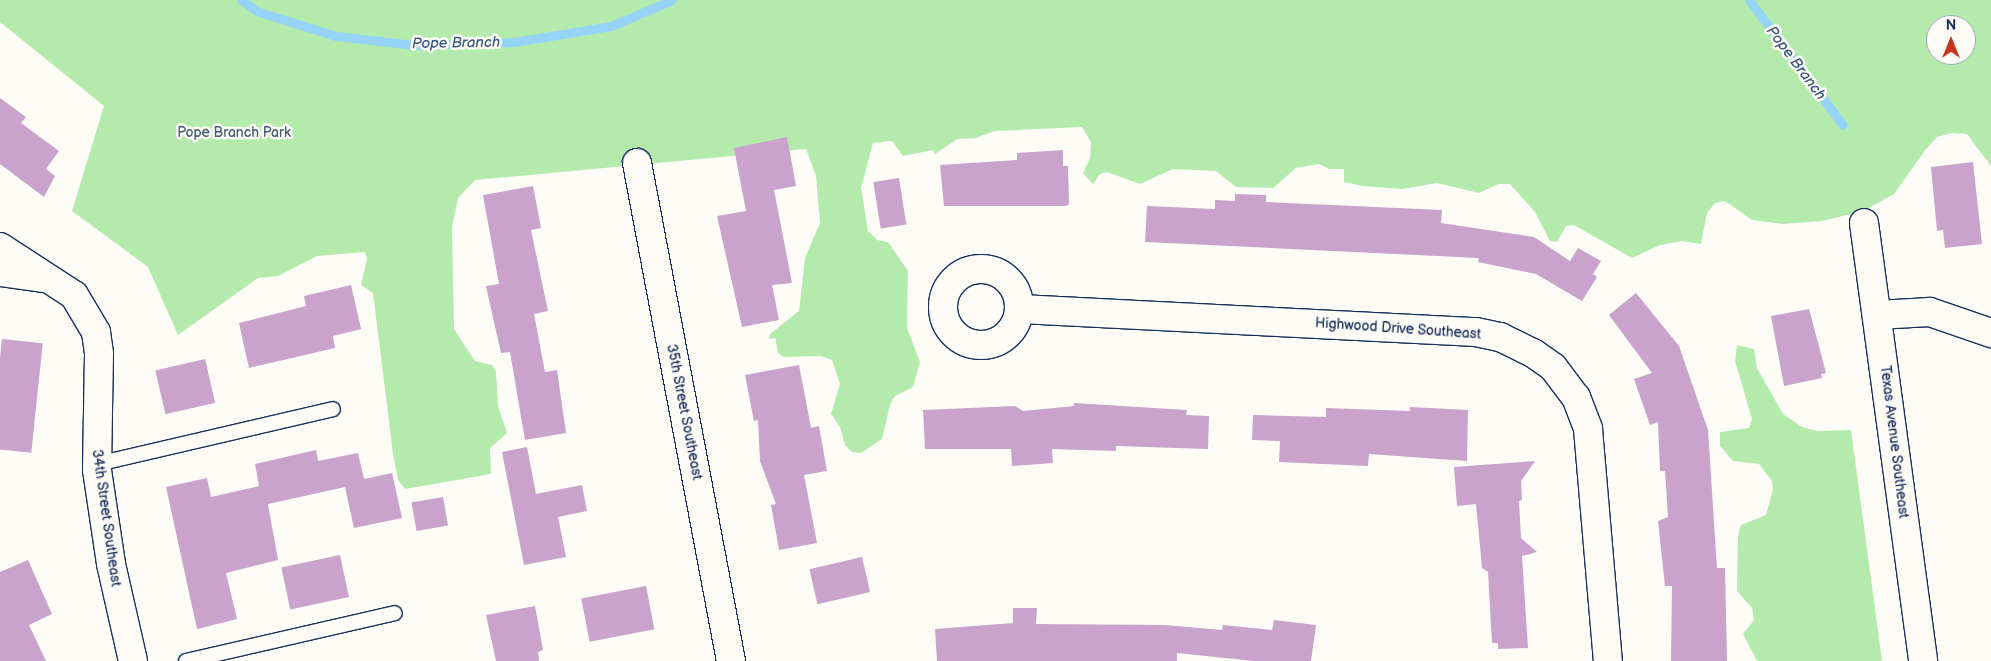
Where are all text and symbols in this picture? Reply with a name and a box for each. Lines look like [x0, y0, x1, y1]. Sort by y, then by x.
north arrow [1926, 15, 1976, 65]
text: N [1946, 17, 1956, 34]
water label: Pope Branch [1762, 22, 1830, 104]
water label: Pope Branch [412, 33, 500, 53]
park label: Pope Branch Park [177, 125, 291, 141]
street label: Highwood Drive Southeast [1314, 315, 1482, 343]
street label: 35th Street Southeast [663, 343, 705, 481]
street label: Texas Avenue Southeast [1876, 364, 1912, 520]
street label: 34th Street Southeast [88, 448, 124, 588]

